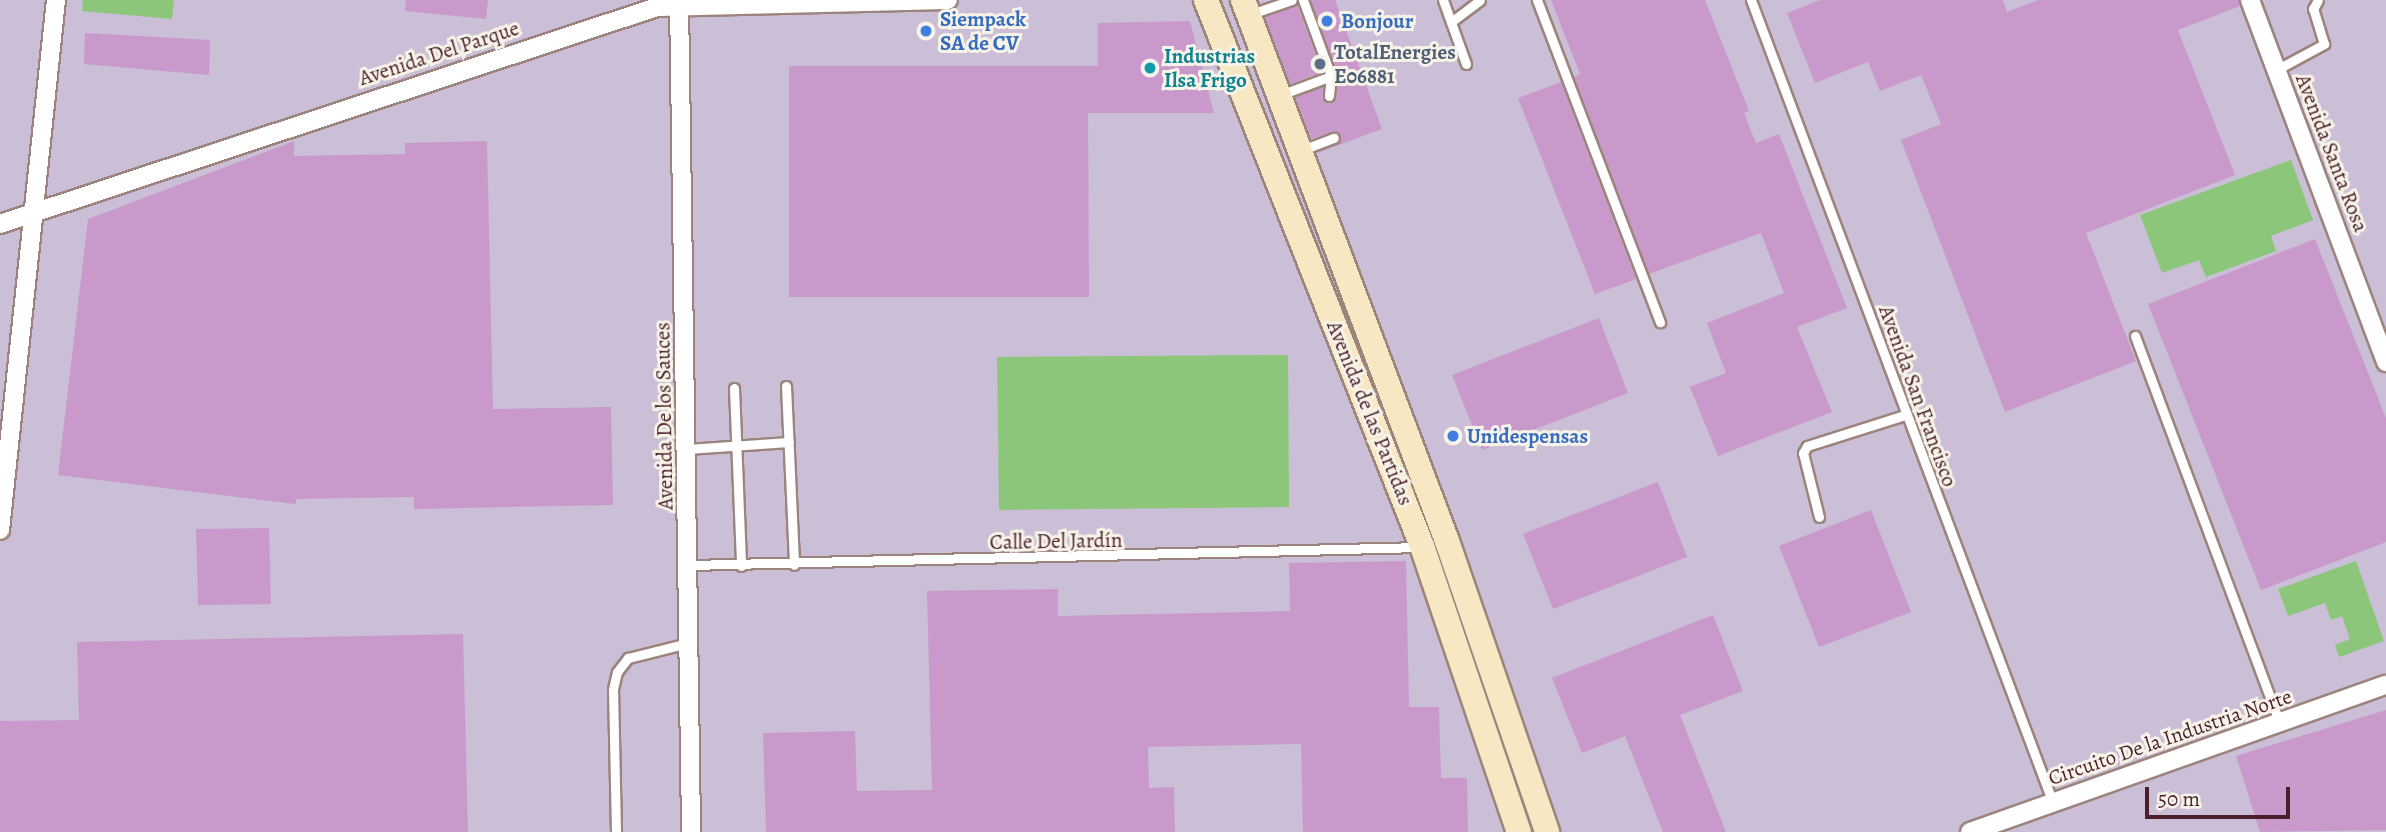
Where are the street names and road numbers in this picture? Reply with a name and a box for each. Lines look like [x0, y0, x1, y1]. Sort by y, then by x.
street label: Avenida Del Parque [356, 15, 522, 91]
street label: Avenida Santa Rosa [2290, 71, 2374, 235]
street label: Avenida San Francisco [1874, 302, 1962, 490]
street label: Avenida de las Partidas [1321, 317, 1419, 509]
street label: Avenida De los Sauces [650, 322, 678, 510]
street label: Calle Del Jardín [989, 527, 1123, 555]
street label: Circuito De la Industria Norte [2045, 683, 2295, 791]

